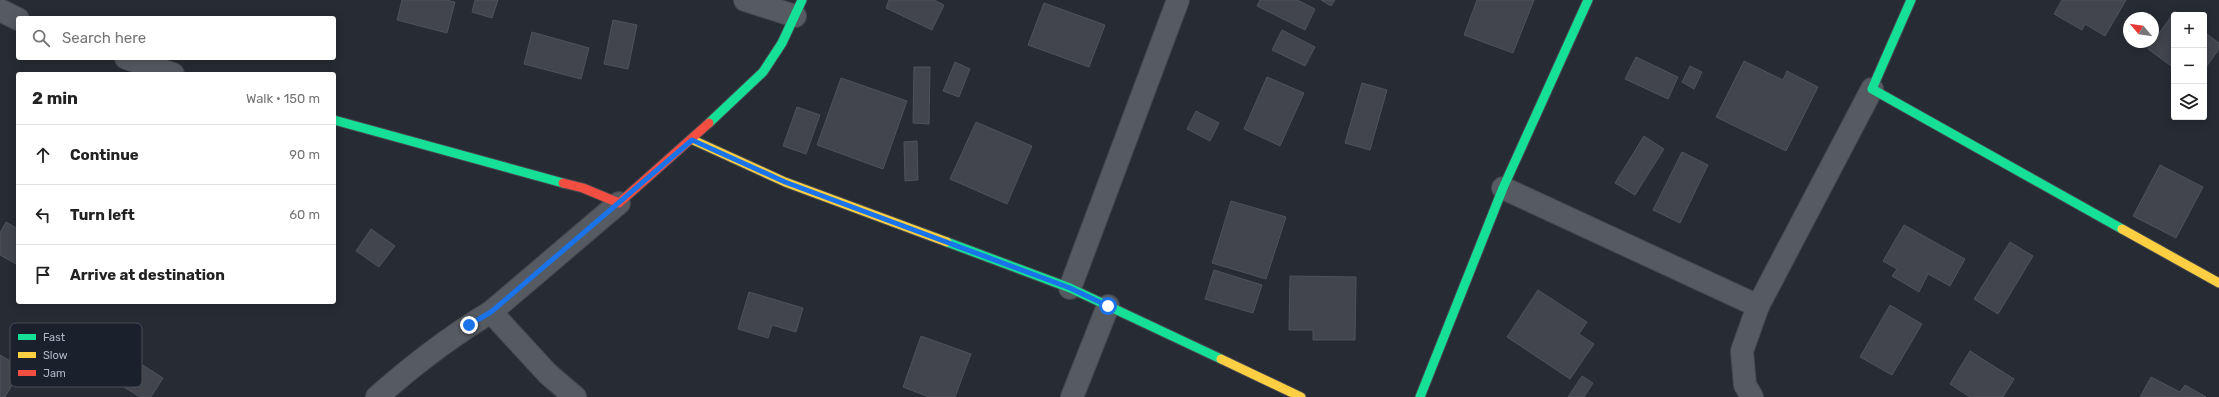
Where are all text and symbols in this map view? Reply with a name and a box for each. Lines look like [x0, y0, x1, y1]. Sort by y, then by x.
north arrow [2123, 12, 2159, 48]
map controls [2171, 12, 2207, 120]
button: + [2171, 12, 2207, 48]
search box [16, 16, 336, 60]
icon: search [30, 27, 52, 49]
text: Search here [62, 29, 146, 47]
button: − [2171, 48, 2207, 84]
button: layers [2171, 84, 2207, 120]
text: 2 min [32, 88, 78, 108]
text: Walk · 150 m [246, 91, 320, 106]
icon: ahead [32, 144, 54, 166]
text: Continue [70, 146, 139, 164]
text: 90 m [289, 147, 320, 162]
icon: left [32, 204, 54, 226]
text: Turn left [70, 206, 135, 224]
text: 60 m [289, 207, 320, 222]
icon: arrive [32, 264, 54, 286]
text: Arrive at destination [70, 266, 225, 284]
route start [1099, 297, 1117, 315]
route end [460, 316, 478, 334]
legend [10, 323, 142, 387]
text: Fast [43, 331, 66, 344]
text: Slow [43, 349, 68, 362]
text: Jam [43, 367, 66, 380]

